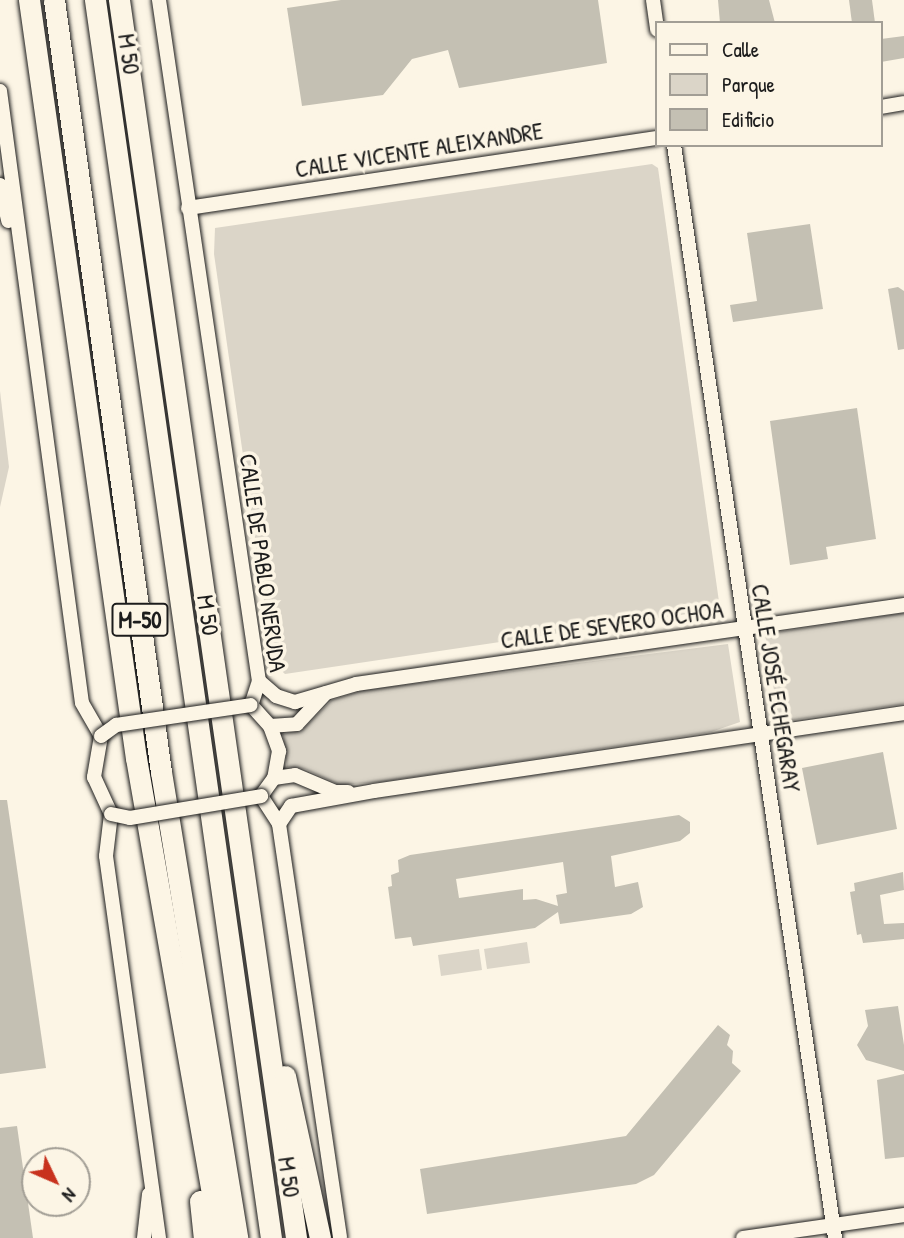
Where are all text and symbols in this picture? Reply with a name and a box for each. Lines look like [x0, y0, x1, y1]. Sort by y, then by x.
legend [656, 21, 883, 147]
street label: M 50 [112, 32, 146, 76]
text: Calle [722, 35, 759, 64]
text: Parque [722, 70, 775, 99]
text: Edificio [722, 105, 774, 134]
street label: CALLE VICENTE ALEIXANDRE [293, 116, 545, 184]
street label: CALLE DE PABLO NERUDA [233, 452, 293, 674]
street label: CALLE JOSÉ ECHEGARAY [745, 582, 807, 794]
street label: M 50 [191, 593, 225, 637]
street label: CALLE DE SEVERO OCHOA [499, 595, 725, 655]
road number: M-50 [110, 600, 170, 640]
north arrow [21, 1147, 91, 1217]
street label: M 50 [272, 1155, 306, 1199]
text: N [57, 1183, 83, 1208]

